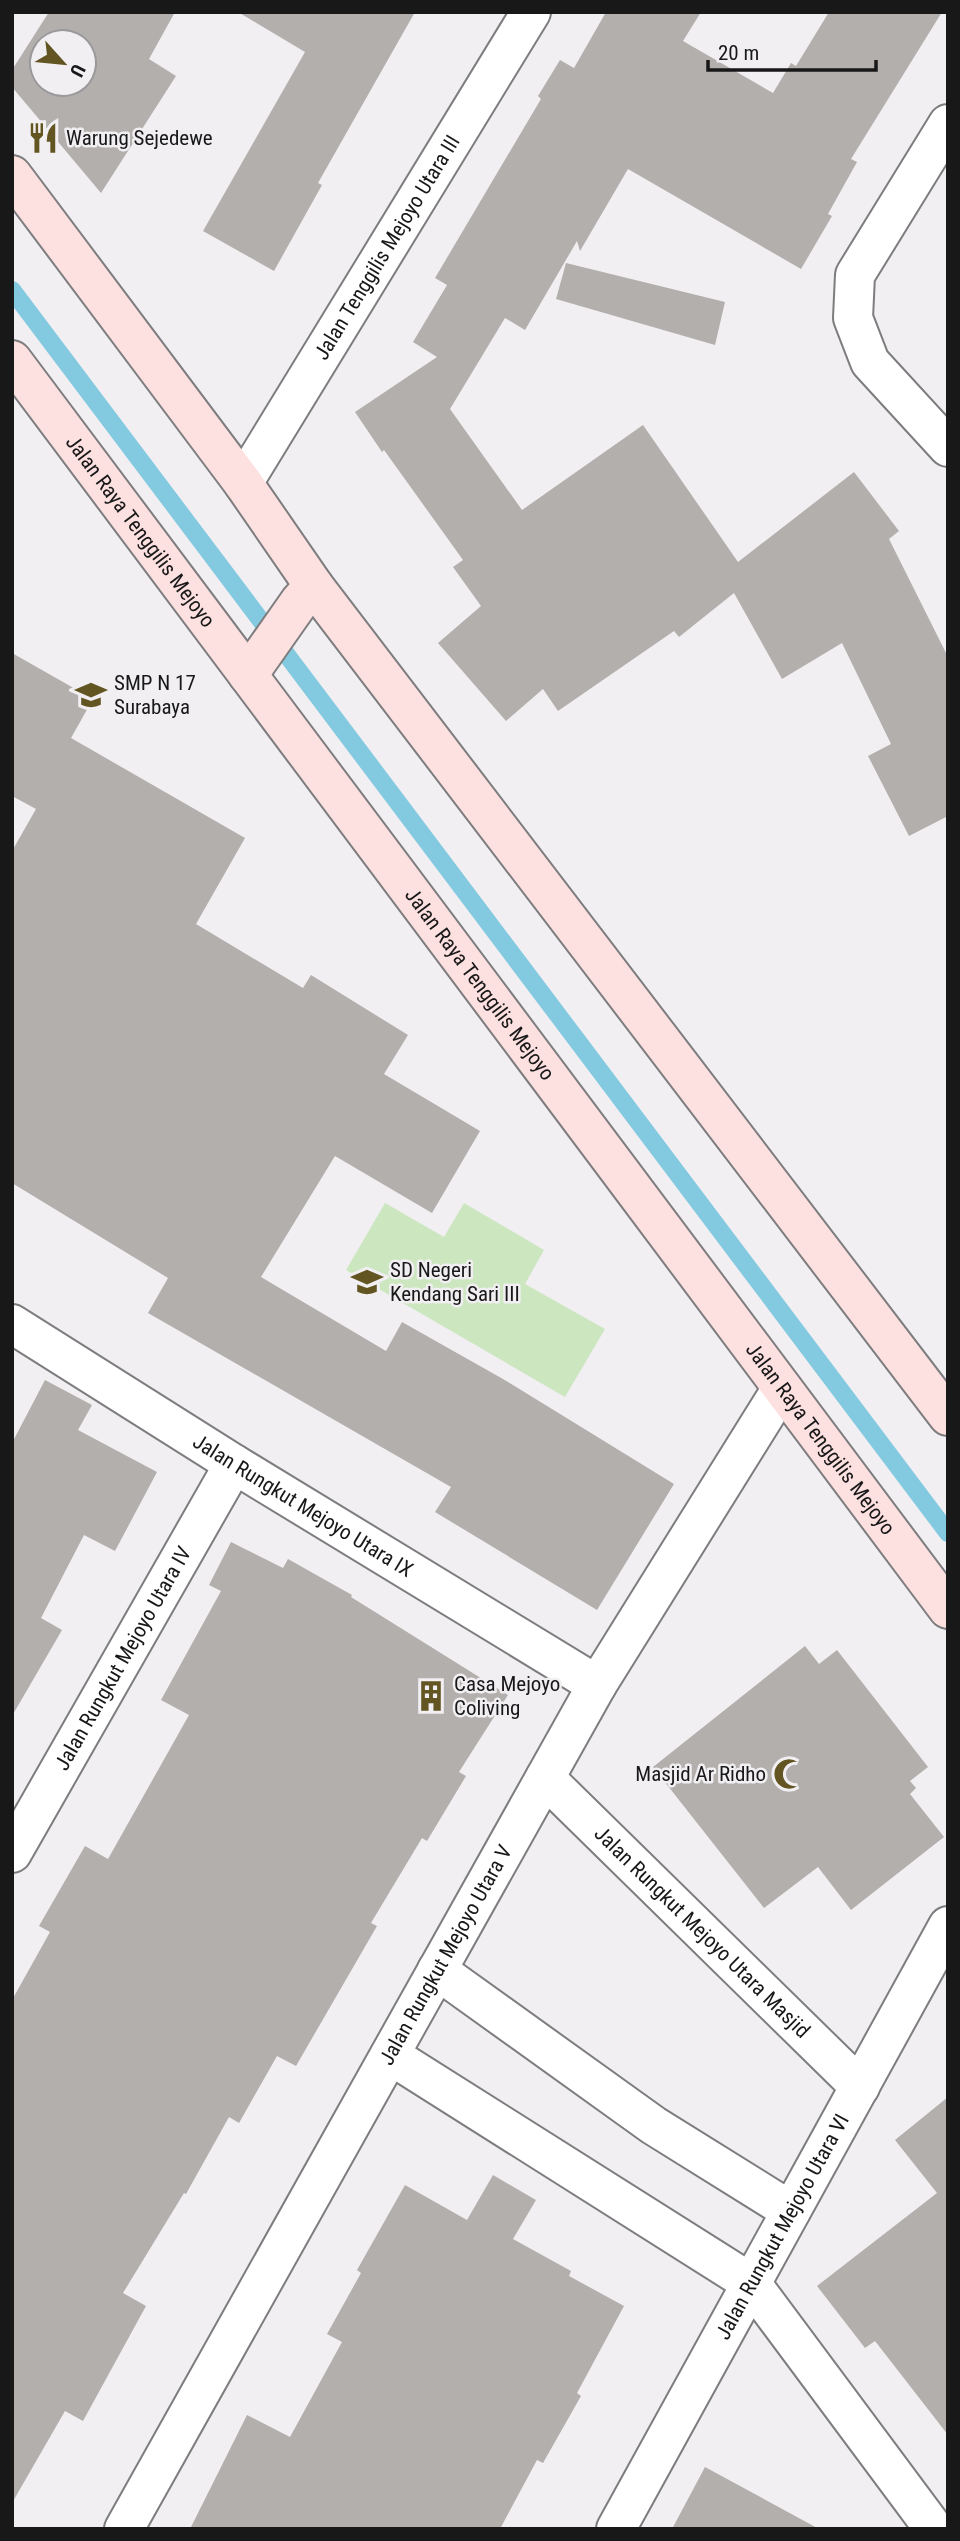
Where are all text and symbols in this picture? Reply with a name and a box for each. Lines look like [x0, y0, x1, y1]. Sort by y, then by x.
north arrow [28, 28, 98, 98]
scale bar [708, 28, 876, 72]
text: 20 m [718, 41, 759, 65]
text: U [65, 60, 90, 81]
restaurant icon: Warung Sejedewe [26, 121, 60, 155]
place label: Warung Sejedewe [66, 126, 213, 150]
street label: Jalan Tenggilis Mejoyo Utara III [309, 131, 465, 364]
street label: Jalan Raya Tenggilis Mejoyo [61, 431, 220, 632]
place label: SMP N 17 Surabaya [114, 671, 196, 719]
school or university icon: SMP N 17 Surabaya [74, 678, 108, 712]
street label: Jalan Raya Tenggilis Mejoyo [400, 883, 559, 1085]
place label: SD Negeri Kendang Sari III [390, 1258, 520, 1306]
school or university icon: SD Negeri Kendang Sari III [350, 1265, 384, 1299]
street label: Jalan Raya Tenggilis Mejoyo [741, 1338, 900, 1539]
street label: Jalan Rungkut Mejoyo Utara IX [189, 1429, 417, 1582]
street label: Jalan Rungkut Mejoyo Utara IV [50, 1542, 196, 1774]
place label: Casa Mejoyo Coliving [454, 1672, 560, 1720]
building icon: Casa Mejoyo Coliving [414, 1679, 448, 1713]
mosque icon: Masjid Ar Ridho [772, 1757, 806, 1791]
place label: Masjid Ar Ridho [635, 1762, 766, 1786]
street label: Jalan Rungkut Mejoyo Utara Masjid [589, 1821, 815, 2043]
street label: Jalan Rungkut Mejoyo Utara V [375, 1841, 517, 2069]
street label: Jalan Rungkut Mejoyo Utara VI [711, 2110, 854, 2344]

